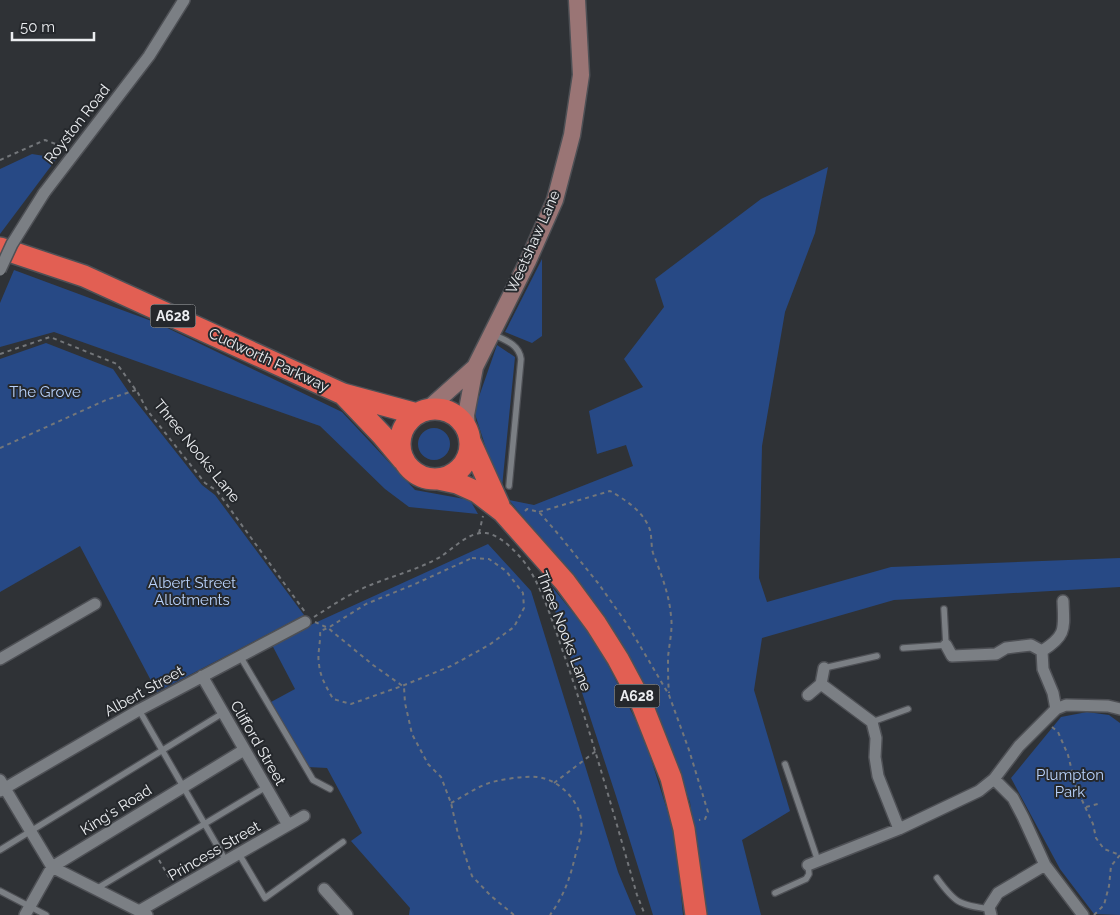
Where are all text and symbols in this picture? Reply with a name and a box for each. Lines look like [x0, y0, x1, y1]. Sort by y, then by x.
scale bar [12, 10, 95, 42]
text: 50 m [20, 18, 55, 36]
street label: Royston Road [40, 81, 114, 167]
street label: Weetshaw Lane [502, 187, 564, 296]
road number: A628 [150, 304, 196, 328]
street label: Cudworth Parkway [206, 324, 332, 396]
park label: The Grove [9, 383, 81, 401]
street label: Three Nooks Lane [150, 396, 244, 506]
street label: Three Nooks Lane [533, 568, 595, 694]
park label: Albert Street Allotments [148, 574, 236, 609]
street label: Albert Street [101, 662, 187, 720]
road number: A628 [614, 684, 660, 708]
street label: Clifford Street [226, 697, 290, 789]
park label: Plumpton Park [1036, 766, 1104, 801]
street label: King's Road [77, 781, 155, 839]
street label: Princess Street [165, 817, 263, 885]

